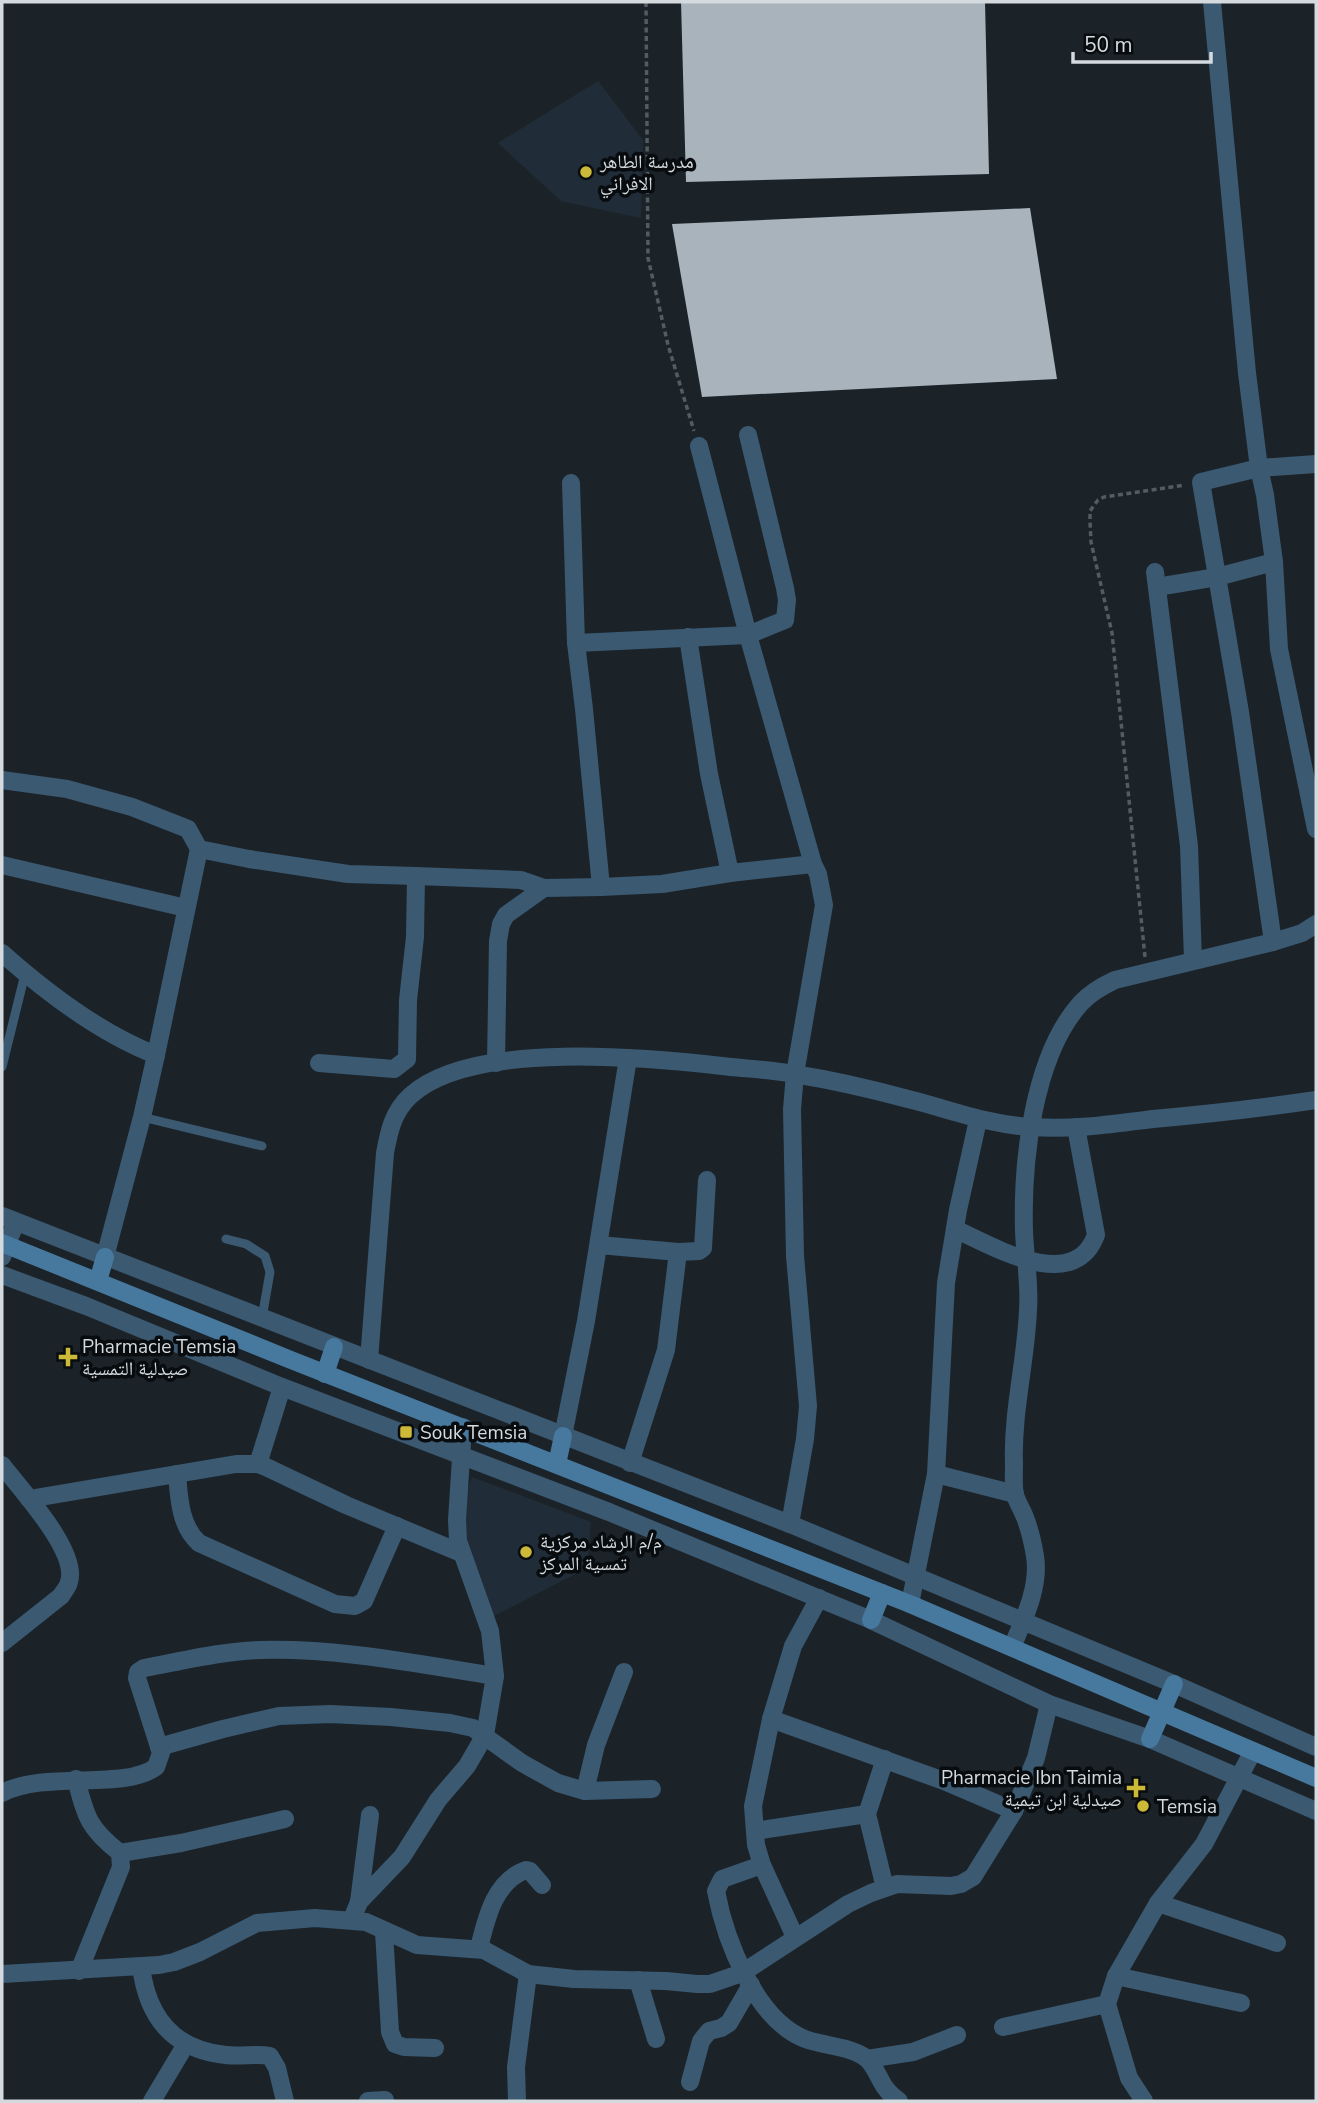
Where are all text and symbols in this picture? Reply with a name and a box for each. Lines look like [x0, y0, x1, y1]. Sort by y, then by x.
scale bar [1073, 21, 1211, 65]
text: 50 m [1084, 31, 1133, 59]
place label: مدرسة الطاهر الافراني [599, 149, 694, 199]
marker: مدرسة الطاهر الافراني [578, 164, 594, 180]
place label: Pharmacie Temsia صيدلية التمسية [82, 1334, 236, 1382]
marker: Pharmacie Temsia صيدلية التمسية [60, 1349, 76, 1365]
place label: Souk Temsia [420, 1420, 527, 1446]
marker: Souk Temsia [398, 1424, 414, 1440]
place label: م/م الرشاد مركزية تمسية المركز [539, 1529, 662, 1577]
marker: م/م الرشاد مركزية تمسية المركز [518, 1544, 534, 1560]
place label: Pharmacie Ibn Taimia صيدلية ابن تيمية [941, 1765, 1122, 1813]
marker: Pharmacie Ibn Taimia صيدلية ابن تيمية [1128, 1780, 1144, 1796]
place label: Temsia [1157, 1794, 1217, 1820]
marker: Temsia [1135, 1798, 1151, 1814]

